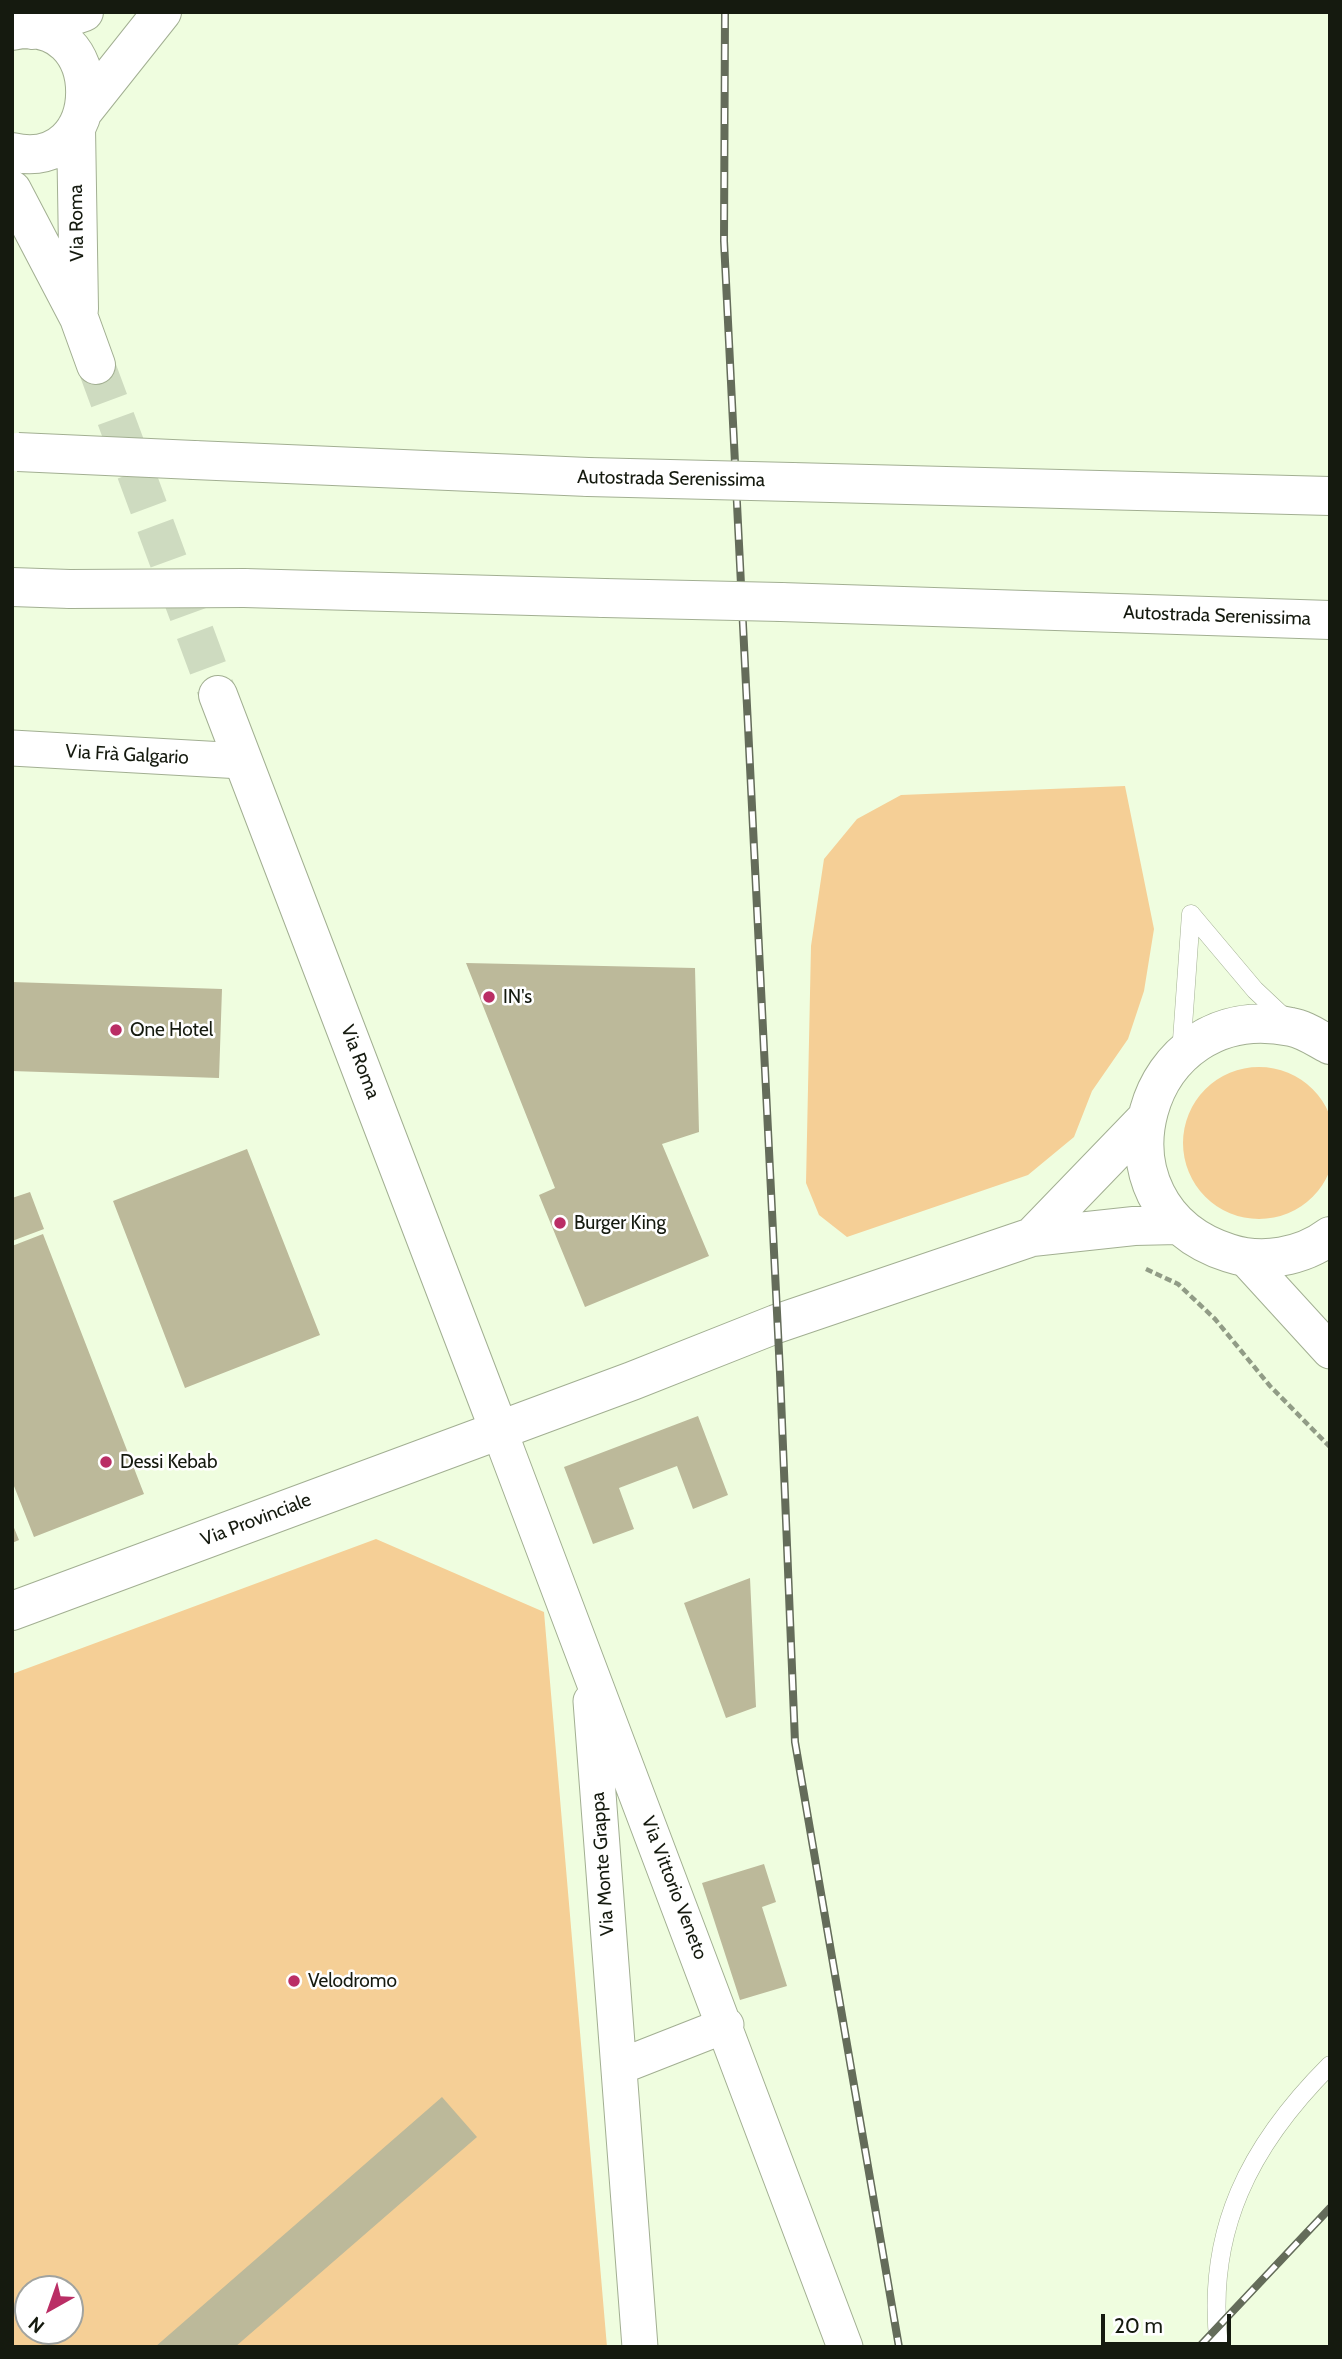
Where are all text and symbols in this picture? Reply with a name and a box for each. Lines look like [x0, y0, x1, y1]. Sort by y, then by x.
street label: Via Roma [65, 184, 89, 262]
street label: Autostrada Serenissima [577, 466, 765, 492]
street label: Autostrada Serenissima [1123, 601, 1311, 631]
street label: Via Frà Galgario [65, 740, 189, 770]
place label: IN's [503, 986, 532, 1008]
marker: IN's [481, 989, 497, 1005]
place label: One Hotel [130, 1019, 213, 1041]
marker: One Hotel [108, 1022, 124, 1038]
street label: Via Roma [336, 1022, 384, 1102]
place label: Burger King [574, 1212, 666, 1234]
marker: Burger King [552, 1215, 568, 1231]
place label: Dessi Kebab [120, 1451, 218, 1473]
marker: Dessi Kebab [98, 1454, 114, 1470]
street label: Via Provinciale [198, 1488, 314, 1552]
street label: Via Monte Grappa [587, 1791, 619, 1937]
street label: Via Vittorio Veneto [636, 1813, 712, 1963]
place label: Velodromo [308, 1970, 397, 1992]
marker: Velodromo [286, 1973, 302, 1989]
north arrow [14, 2275, 84, 2345]
scale bar [1104, 2300, 1234, 2344]
text: N [24, 2312, 49, 2338]
text: 20 m [1114, 2313, 1163, 2338]

